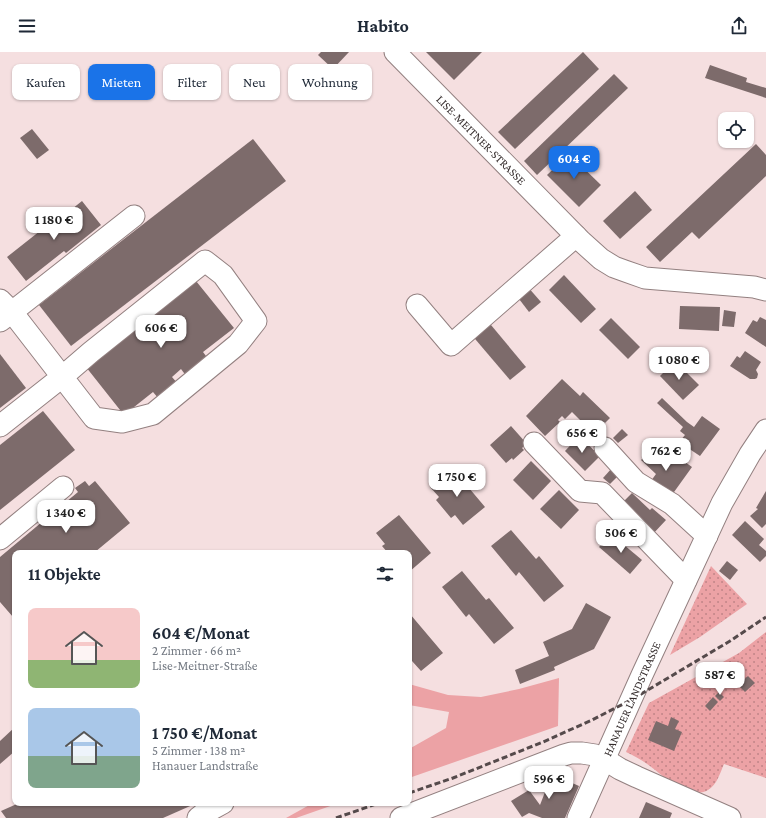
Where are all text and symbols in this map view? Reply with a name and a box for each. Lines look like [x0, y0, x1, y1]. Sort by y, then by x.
icon: menu [16, 15, 38, 37]
icon: share [728, 15, 750, 37]
text: Habito [357, 16, 409, 36]
chip: Kaufen [12, 64, 80, 100]
chip: Mieten [88, 64, 155, 100]
chip: Filter [163, 64, 221, 100]
chip: Neu [229, 64, 280, 100]
chip: Wohnung [288, 64, 372, 100]
street label: LISE-MEITNER-STRASSE [433, 92, 529, 188]
map controls [718, 112, 754, 148]
button: locate [718, 112, 754, 148]
pin: 604 € [546, 146, 602, 180]
text: 604 € [557, 151, 591, 166]
pin: 1 180 € [17, 207, 91, 241]
text: 1 180 € [35, 212, 73, 227]
pin: 606 € [133, 315, 189, 349]
text: 606 € [144, 320, 178, 335]
pin: 1 080 € [642, 347, 716, 381]
text: 1 080 € [658, 352, 700, 367]
pin: 656 € [554, 420, 610, 454]
text: 656 € [566, 425, 598, 440]
pin: 762 € [638, 438, 694, 472]
text: 762 € [651, 443, 681, 458]
pin: 1 750 € [420, 464, 494, 498]
text: 1 750 € [438, 469, 476, 484]
pin: 1 340 € [29, 500, 103, 534]
text: 1 340 € [46, 505, 86, 520]
pin: 506 € [593, 520, 649, 554]
text: 506 € [605, 525, 637, 540]
icon: filters [374, 563, 396, 585]
text: 11 Objekte [28, 565, 101, 584]
icon: home [60, 624, 108, 672]
text: 604 €/Monat [152, 624, 250, 643]
street label: HANAUER LANDSTRASSE [600, 639, 664, 759]
text: 2 Zimmer · 66 m² [152, 643, 241, 658]
text: Lise-Meitner-Straße [152, 658, 258, 673]
pin: 587 € [692, 662, 748, 696]
text: 587 € [705, 667, 735, 682]
icon: home [60, 724, 108, 772]
text: 1 750 €/Monat [152, 724, 257, 743]
text: 5 Zimmer · 138 m² [152, 743, 245, 758]
text: Hanauer Landstraße [152, 758, 258, 773]
pin: 596 € [521, 766, 577, 800]
text: 596 € [533, 771, 565, 786]

